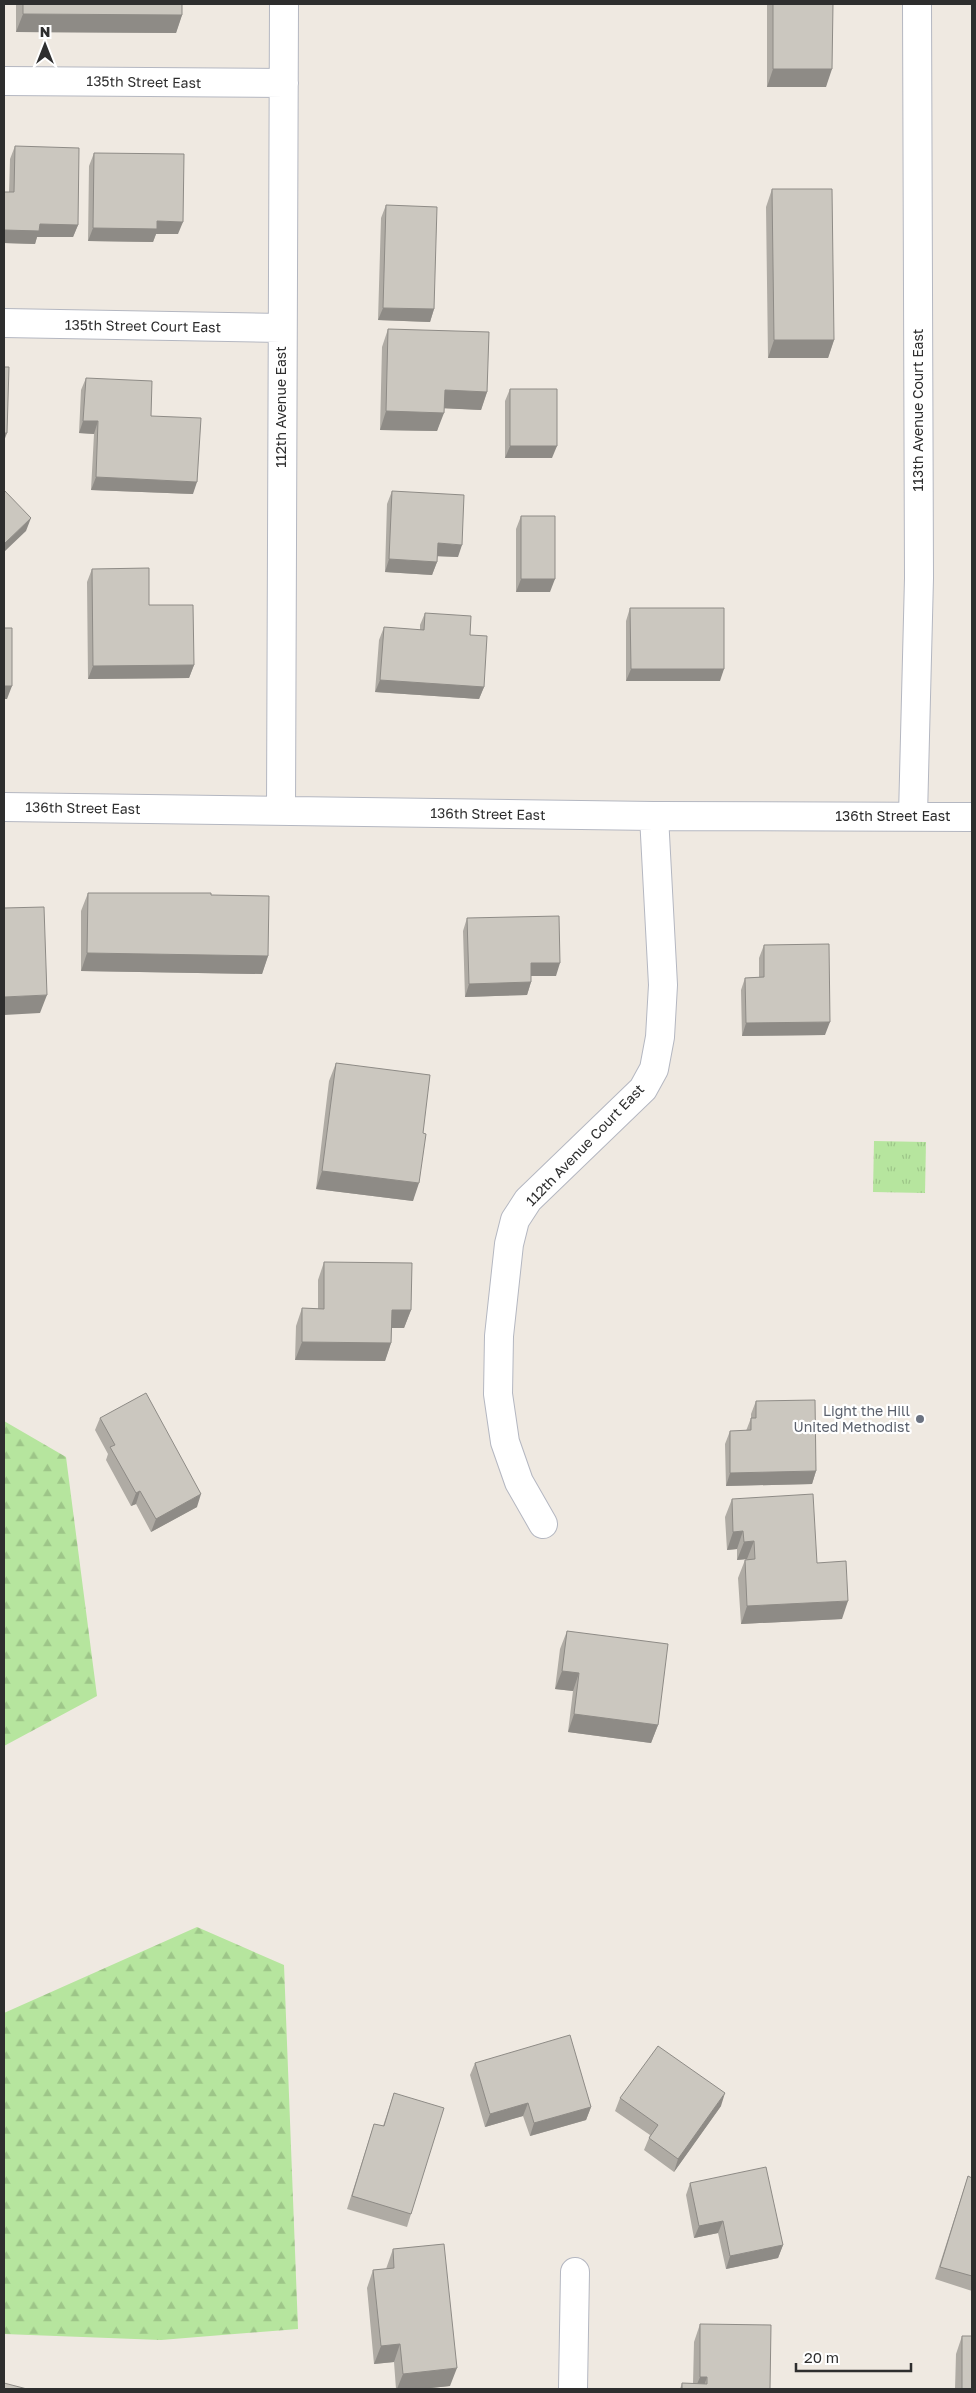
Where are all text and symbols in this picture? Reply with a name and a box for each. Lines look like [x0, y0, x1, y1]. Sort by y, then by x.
north arrow [20, 20, 70, 70]
text: N [40, 23, 50, 40]
street label: 135th Street East [86, 72, 202, 91]
street label: 135th Street Court East [65, 316, 221, 335]
street label: 113th Avenue Court East [909, 329, 926, 491]
street label: 112th Avenue East [272, 346, 289, 468]
street label: 136th Street East [25, 798, 141, 817]
street label: 136th Street East [430, 804, 546, 823]
street label: 136th Street East [835, 807, 951, 824]
street label: 112th Avenue Court East [522, 1080, 647, 1209]
place label: Light the Hill United Methodist [793, 1402, 910, 1435]
marker: Light the Hill United Methodist [914, 1413, 926, 1425]
scale bar [796, 2340, 911, 2372]
text: 20 m [804, 2348, 839, 2366]

